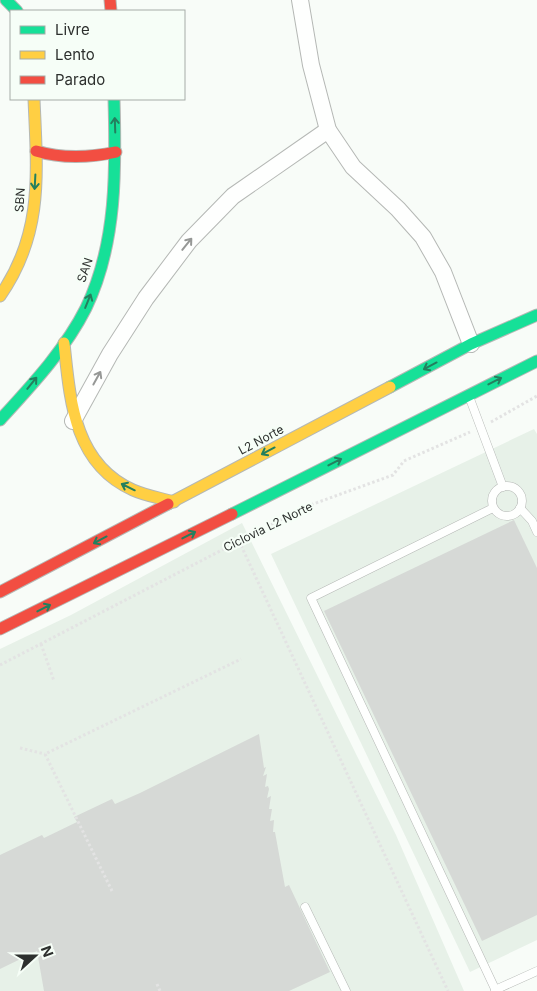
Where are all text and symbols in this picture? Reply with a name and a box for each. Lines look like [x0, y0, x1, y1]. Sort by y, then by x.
legend [10, 10, 185, 100]
text: Livre [55, 20, 90, 39]
text: Lento [55, 45, 95, 64]
text: Parado [55, 70, 105, 89]
one-way arrow [111, 117, 120, 133]
one-way arrow [30, 174, 39, 190]
street label: SBN [11, 187, 28, 213]
one-way arrow [182, 238, 193, 251]
street label: SAN [73, 256, 96, 284]
one-way arrow [84, 294, 93, 309]
one-way arrow [423, 362, 438, 371]
one-way arrow [92, 371, 102, 386]
one-way arrow [26, 376, 37, 389]
one-way arrow [487, 376, 502, 385]
street label: L2 Norte [236, 421, 286, 458]
one-way arrow [261, 446, 276, 456]
one-way arrow [327, 457, 342, 467]
one-way arrow [120, 482, 135, 492]
street label: Ciclovia L2 Norte [221, 498, 315, 555]
one-way arrow [182, 530, 197, 540]
one-way arrow [93, 536, 107, 546]
one-way arrow [37, 603, 52, 613]
north arrow [10, 931, 60, 981]
text: N [38, 943, 57, 959]

